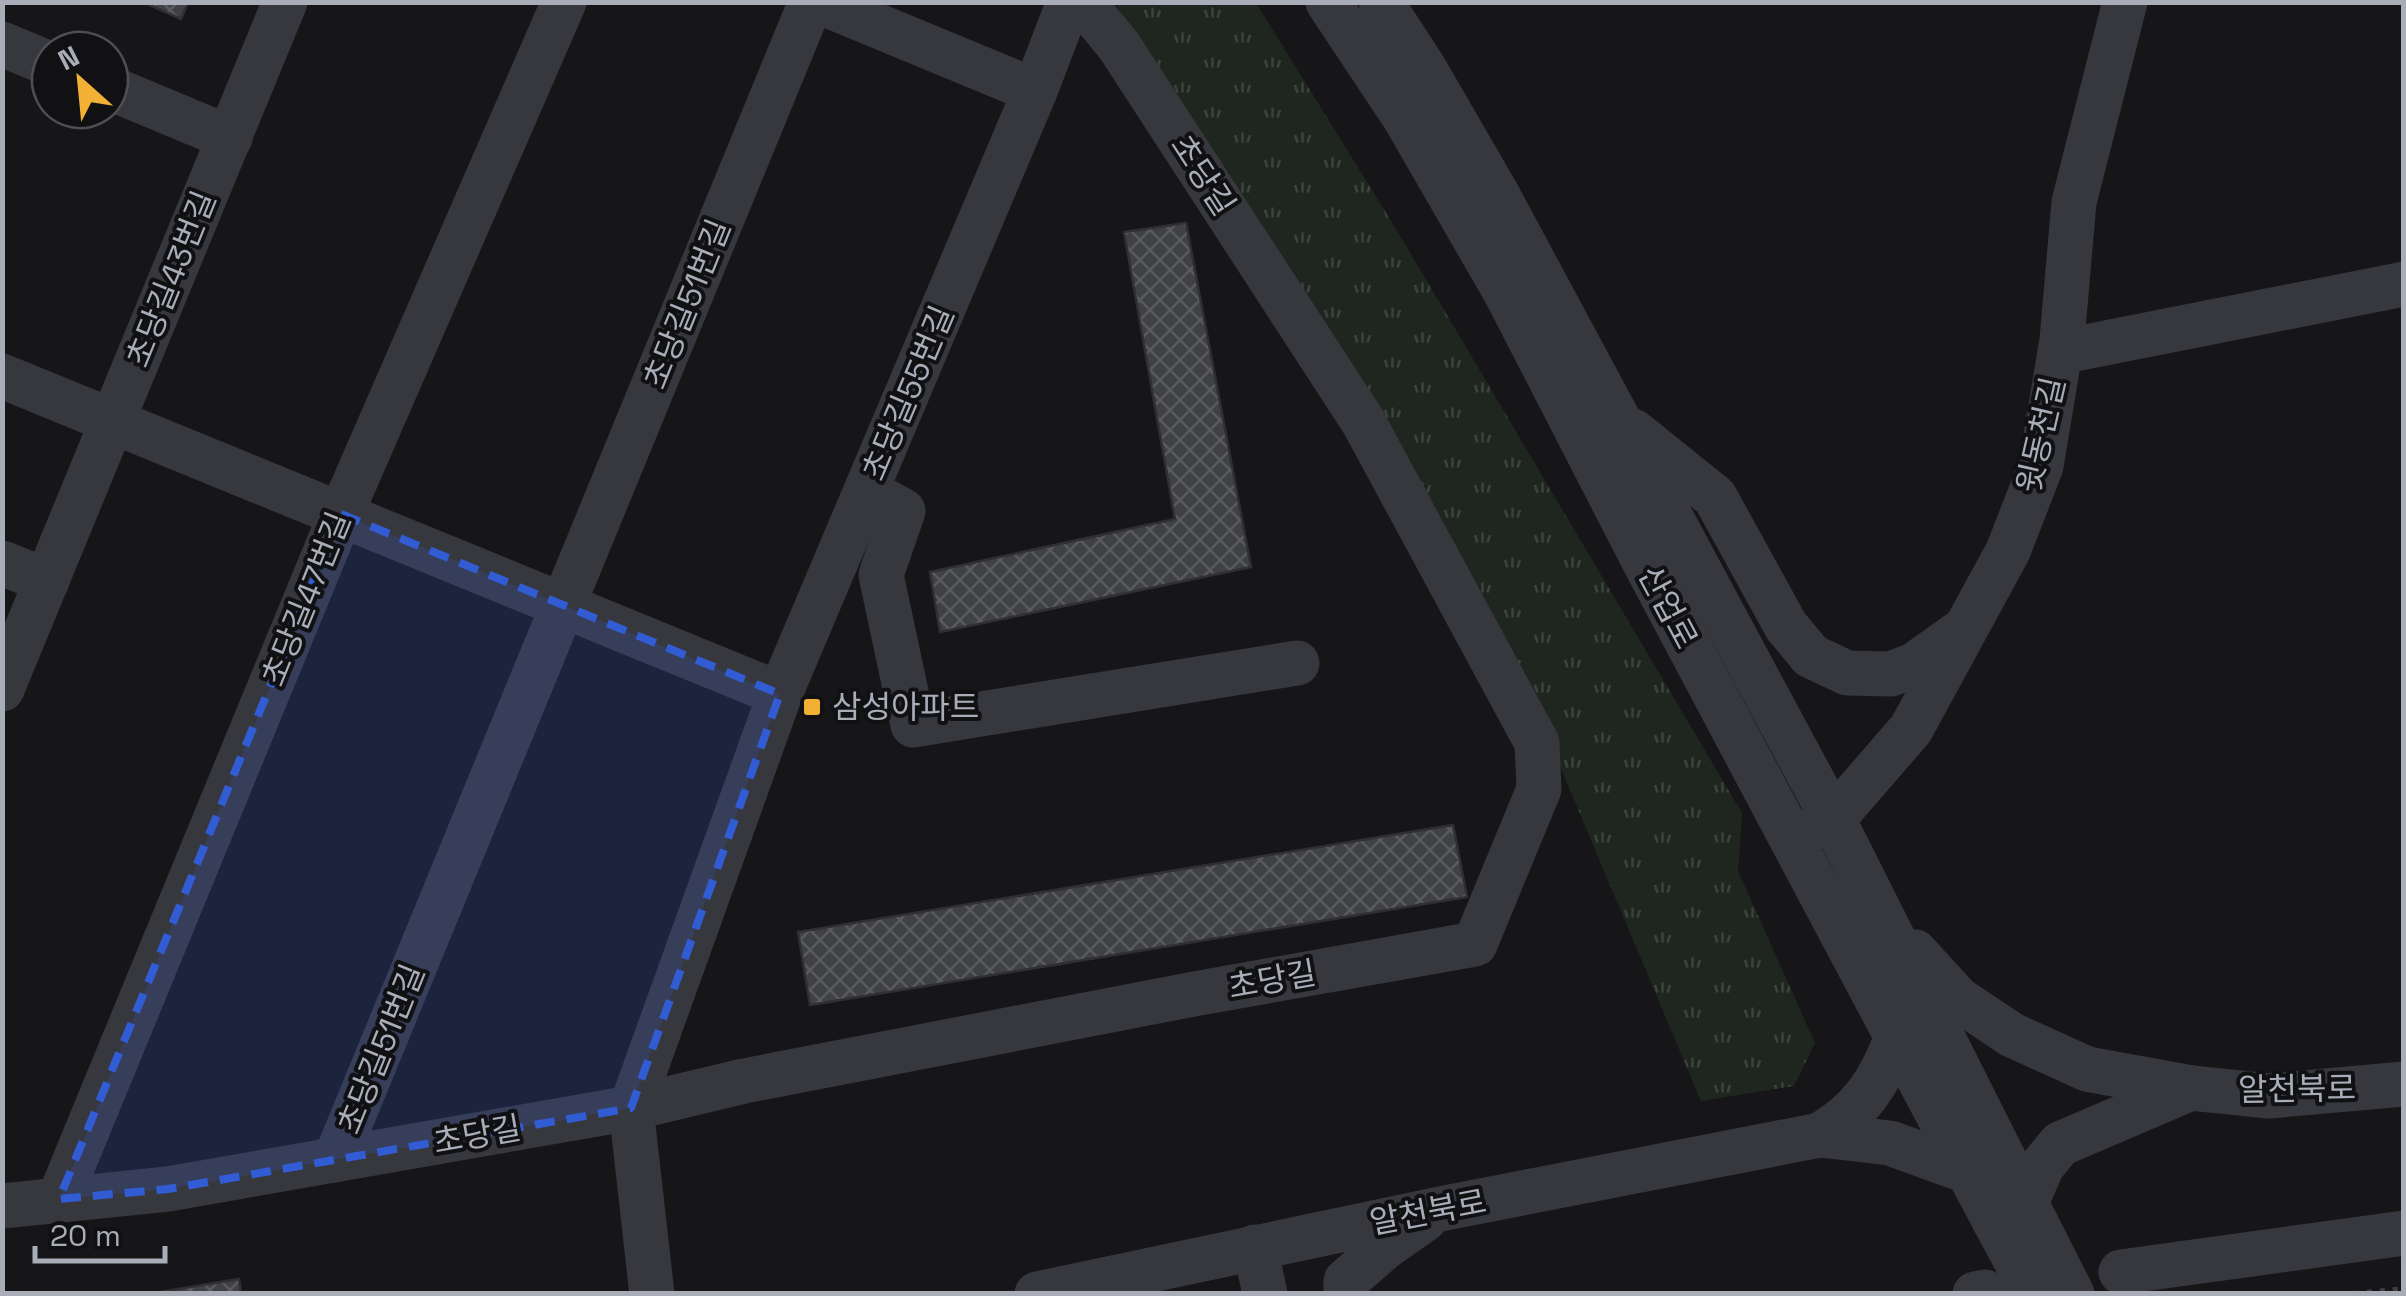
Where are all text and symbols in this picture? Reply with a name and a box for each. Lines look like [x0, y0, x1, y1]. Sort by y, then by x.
north arrow [30, 30, 130, 130]
text: N [52, 37, 85, 78]
street label: 초당길 [1162, 127, 1244, 223]
street label: 초당길43번길 [118, 185, 224, 373]
street label: 초당길51번길 [635, 213, 739, 395]
street label: 초당길55번길 [853, 300, 963, 486]
street label: 윗동천길 [2008, 373, 2074, 497]
street label: 초당길47번길 [253, 506, 359, 692]
street label: 산업로 [1630, 559, 1706, 655]
place label: 삼성아파트 [832, 687, 979, 727]
marker: 삼성아파트 [801, 696, 823, 718]
street label: 초당길 [1225, 953, 1319, 1007]
street label: 초당길51번길 [329, 958, 433, 1140]
street label: 알천북로 [2238, 1068, 2356, 1110]
street label: 초당길 [430, 1108, 524, 1162]
street label: 알천북로 [1366, 1181, 1490, 1243]
scale bar [35, 1201, 165, 1263]
text: 20 m [50, 1216, 121, 1255]

